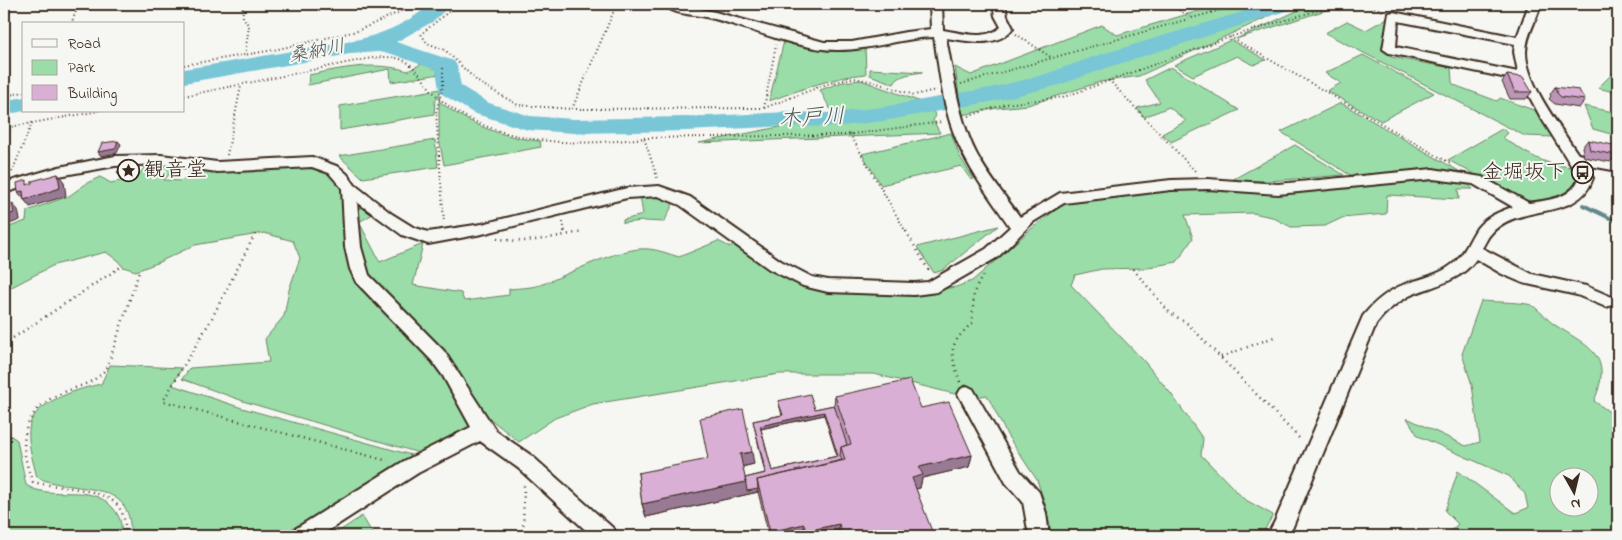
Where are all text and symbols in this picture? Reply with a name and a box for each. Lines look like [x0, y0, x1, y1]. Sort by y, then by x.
legend [22, 22, 185, 112]
text: Road [68, 33, 101, 55]
water label: 桑納川 [286, 33, 348, 71]
text: Park [68, 57, 96, 79]
text: Building [67, 83, 117, 106]
water label: 木戸川 [778, 101, 846, 137]
place label: 観音堂 [144, 156, 207, 186]
place label: 金堀坂下 [1482, 158, 1566, 188]
place icon: 観音堂 [116, 159, 140, 183]
bus stop icon: 金堀坂下 [1570, 161, 1594, 185]
north arrow [1550, 468, 1600, 518]
text: N [1569, 492, 1582, 514]

